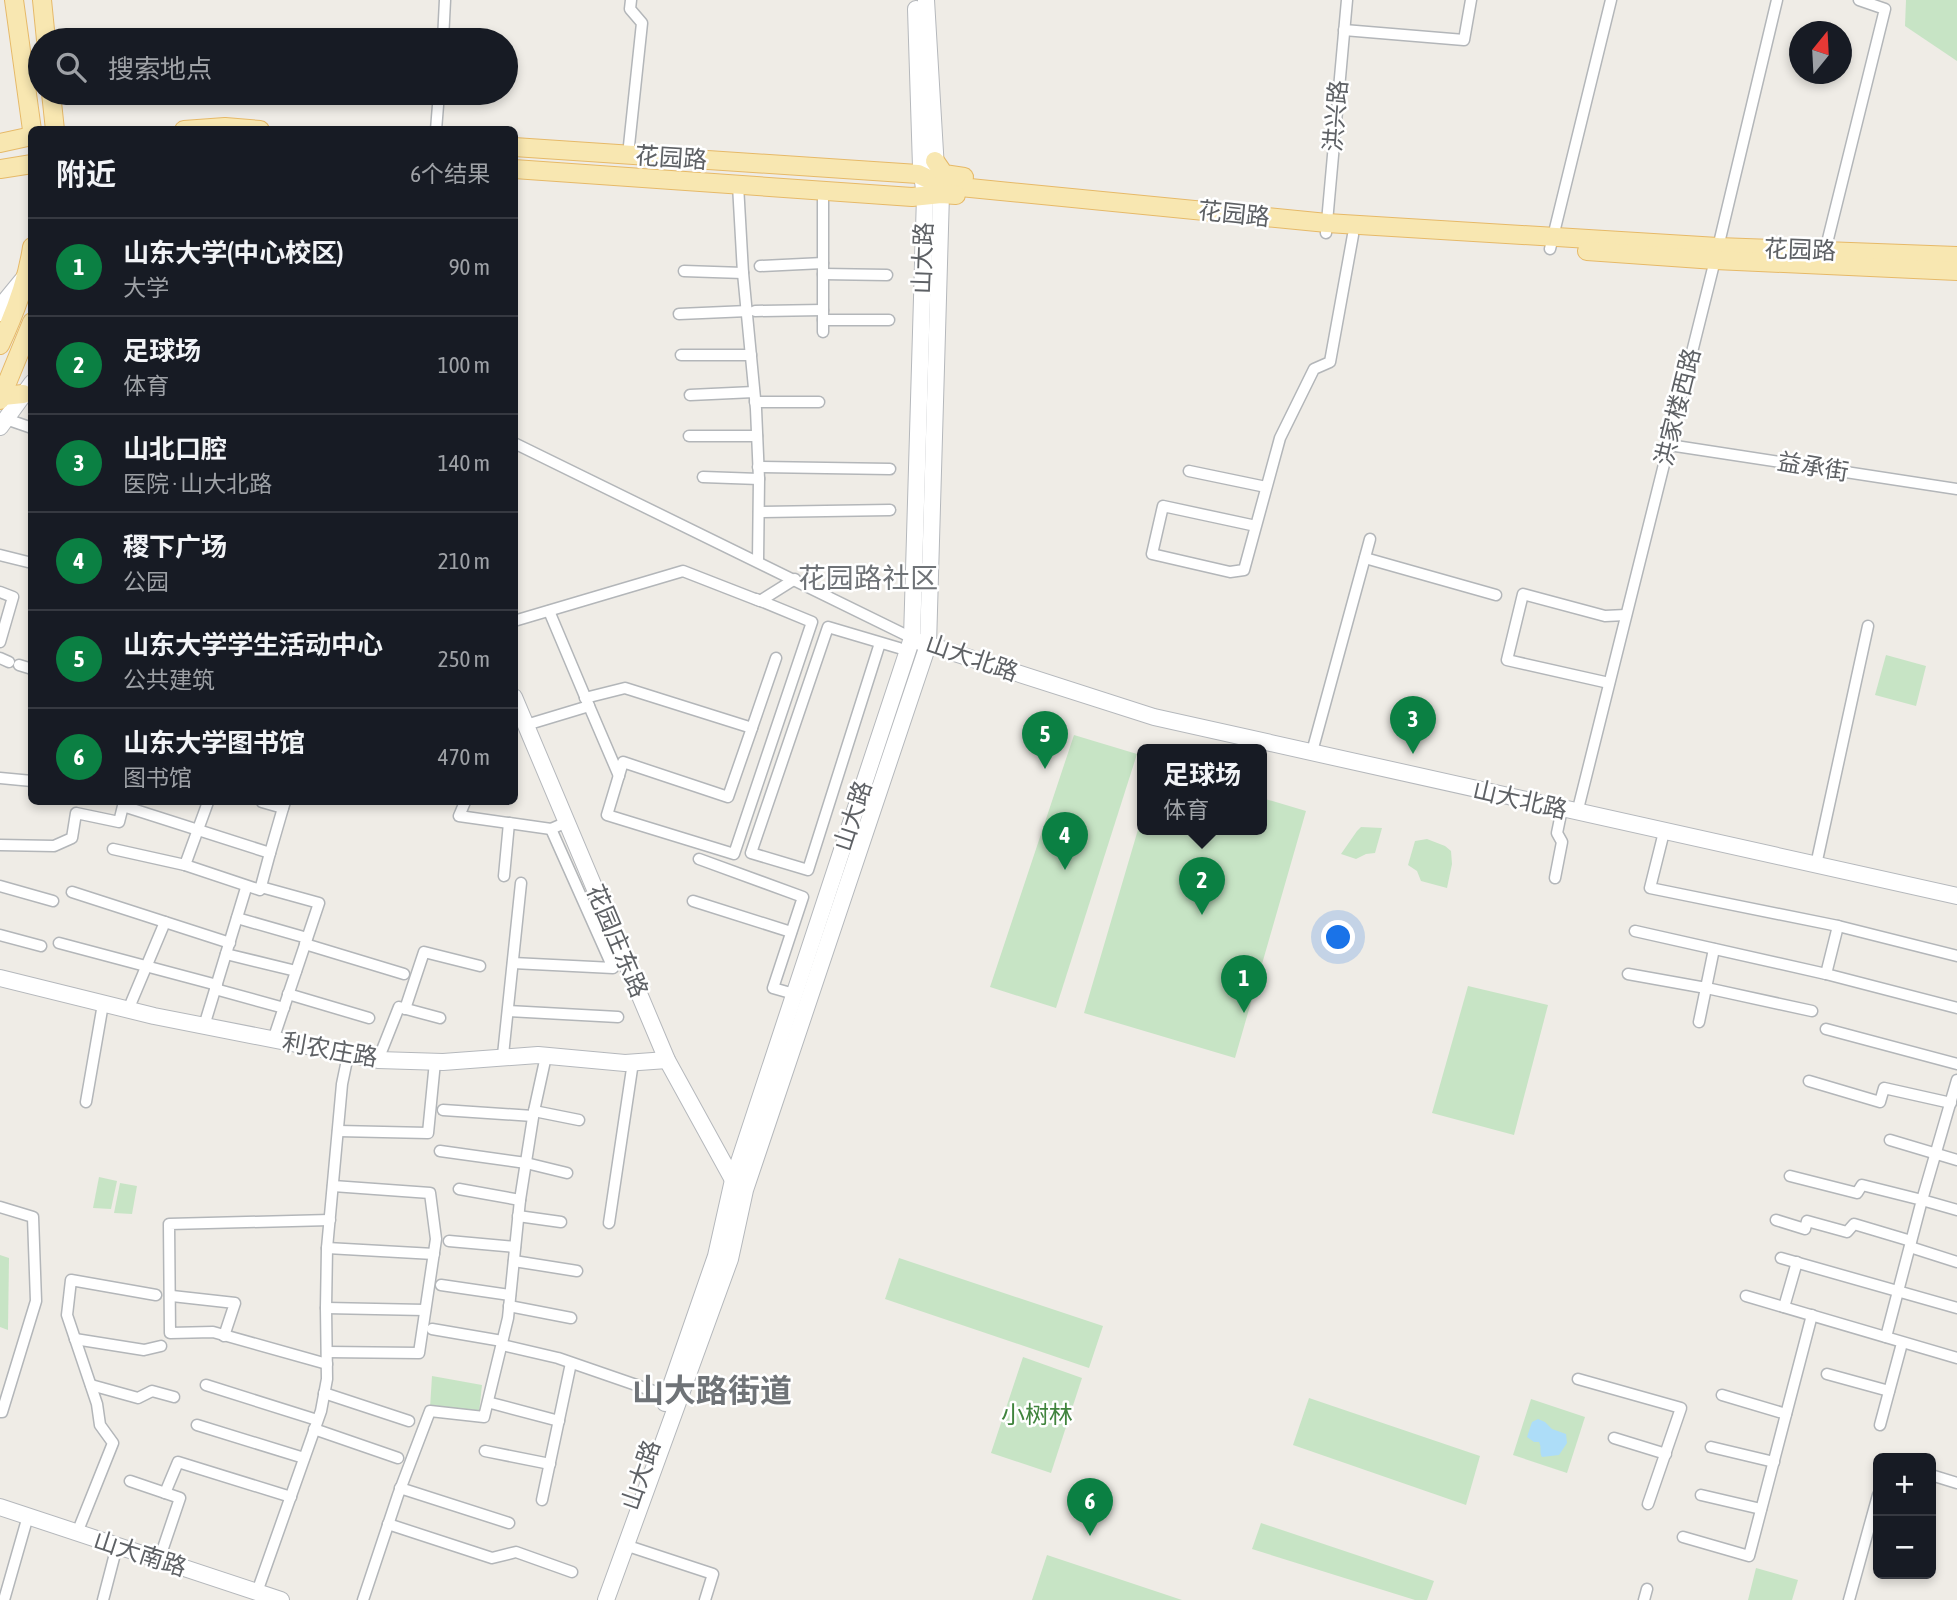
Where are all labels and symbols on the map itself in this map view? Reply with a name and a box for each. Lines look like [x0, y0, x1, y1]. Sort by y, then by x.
north arrow [1789, 21, 1852, 84]
street label: 洪兴路 [1319, 79, 1352, 153]
street label: 花园路 [634, 142, 708, 173]
street label: 花园路 [1197, 196, 1271, 231]
street label: 山大路 [908, 222, 937, 294]
street label: 花园路 [1764, 235, 1836, 264]
street label: 洪家楼西路 [1650, 345, 1705, 468]
street label: 益承街 [1775, 448, 1851, 485]
district label: 花园路社区 [798, 562, 938, 594]
street label: 山大北路 [922, 629, 1022, 686]
pin: 3 [1390, 696, 1436, 754]
pin: 5 [1022, 711, 1068, 769]
street label: 山大北路 [1470, 776, 1570, 823]
street label: 山大路 [829, 777, 876, 854]
pin: 4 [1042, 812, 1088, 870]
pin: 2 [1179, 857, 1225, 915]
street label: 花园庄东路 [582, 880, 653, 1001]
your location [1321, 920, 1355, 954]
pin: 1 [1221, 955, 1267, 1013]
street label: 利农庄路 [280, 1028, 380, 1071]
district label: 山大路街道 [632, 1372, 792, 1409]
park label: 小树林 [1001, 1401, 1073, 1428]
street label: 山大路 [616, 1436, 665, 1513]
pin: 6 [1067, 1478, 1113, 1536]
street label: 山大南路 [90, 1526, 190, 1581]

